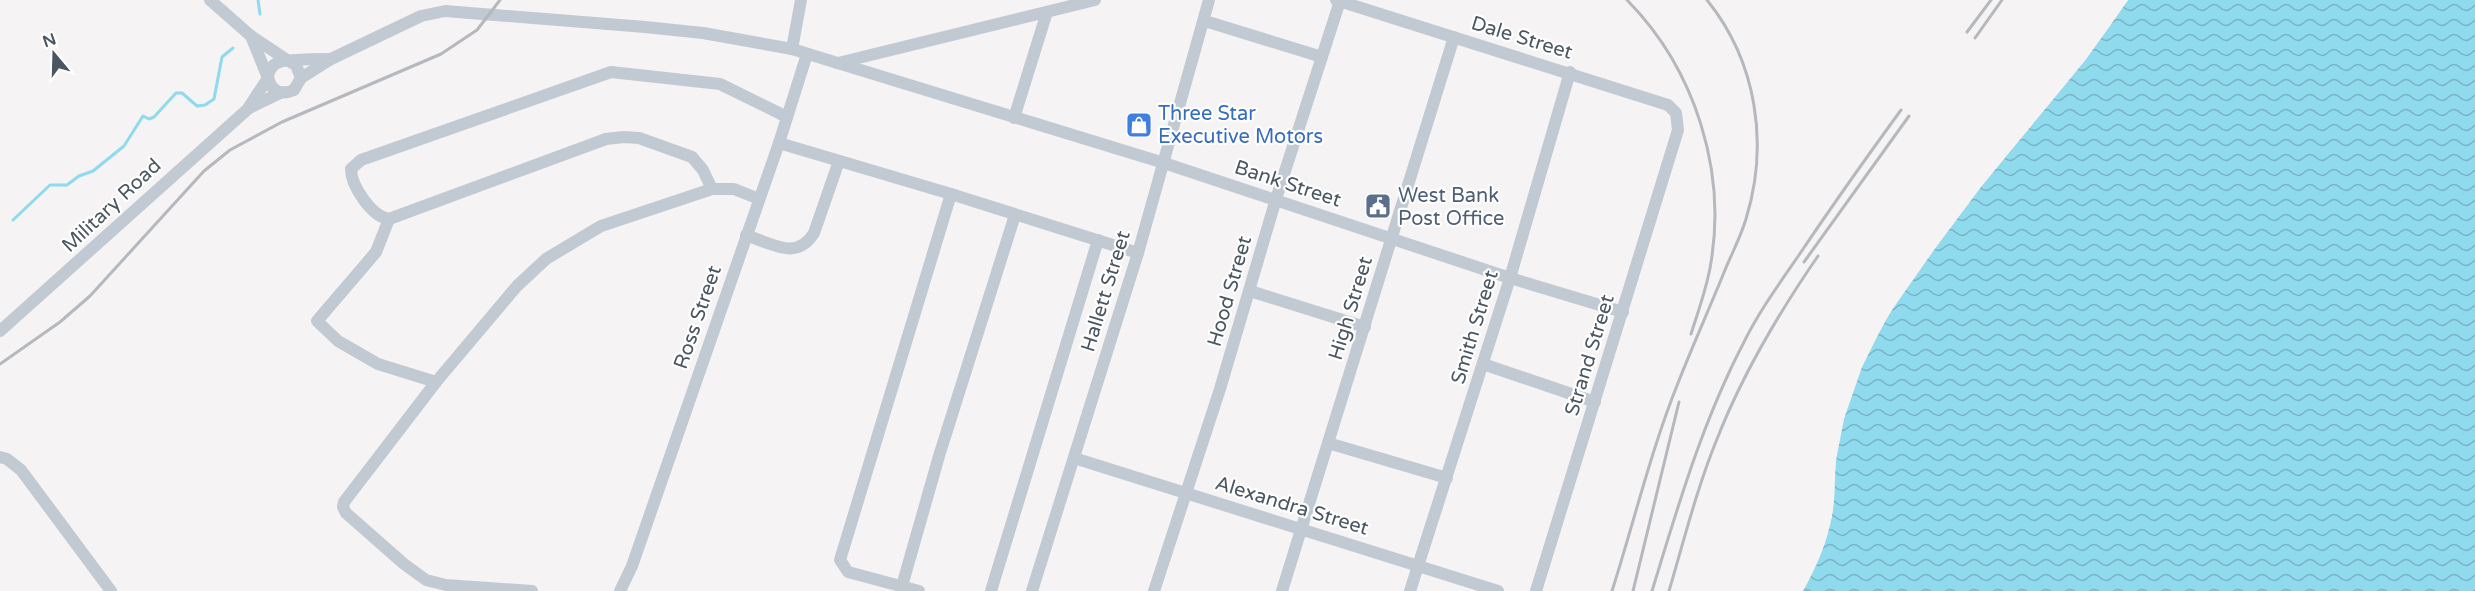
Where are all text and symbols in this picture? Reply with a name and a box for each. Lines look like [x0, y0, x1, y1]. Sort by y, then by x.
street label: Dale Street [1468, 11, 1576, 65]
north arrow [24, 24, 84, 84]
text: N [40, 29, 59, 52]
place label: Three Star Executive Motors [1158, 102, 1323, 149]
shop icon: Three Star Executive Motors [1124, 110, 1154, 140]
street label: Military Road [57, 154, 166, 258]
street label: Bank Street [1231, 155, 1344, 213]
place label: West Bank Post Office [1398, 184, 1504, 231]
public building icon: West Bank Post Office [1363, 191, 1393, 221]
street label: Hallett Street [1076, 228, 1136, 355]
street label: Hood Street [1203, 233, 1257, 349]
street label: High Street [1324, 253, 1378, 363]
street label: Ross Street [669, 262, 727, 372]
street label: Smith Street [1446, 267, 1504, 387]
street label: Strand Street [1560, 291, 1620, 419]
street label: Alexandra Street [1212, 471, 1372, 541]

